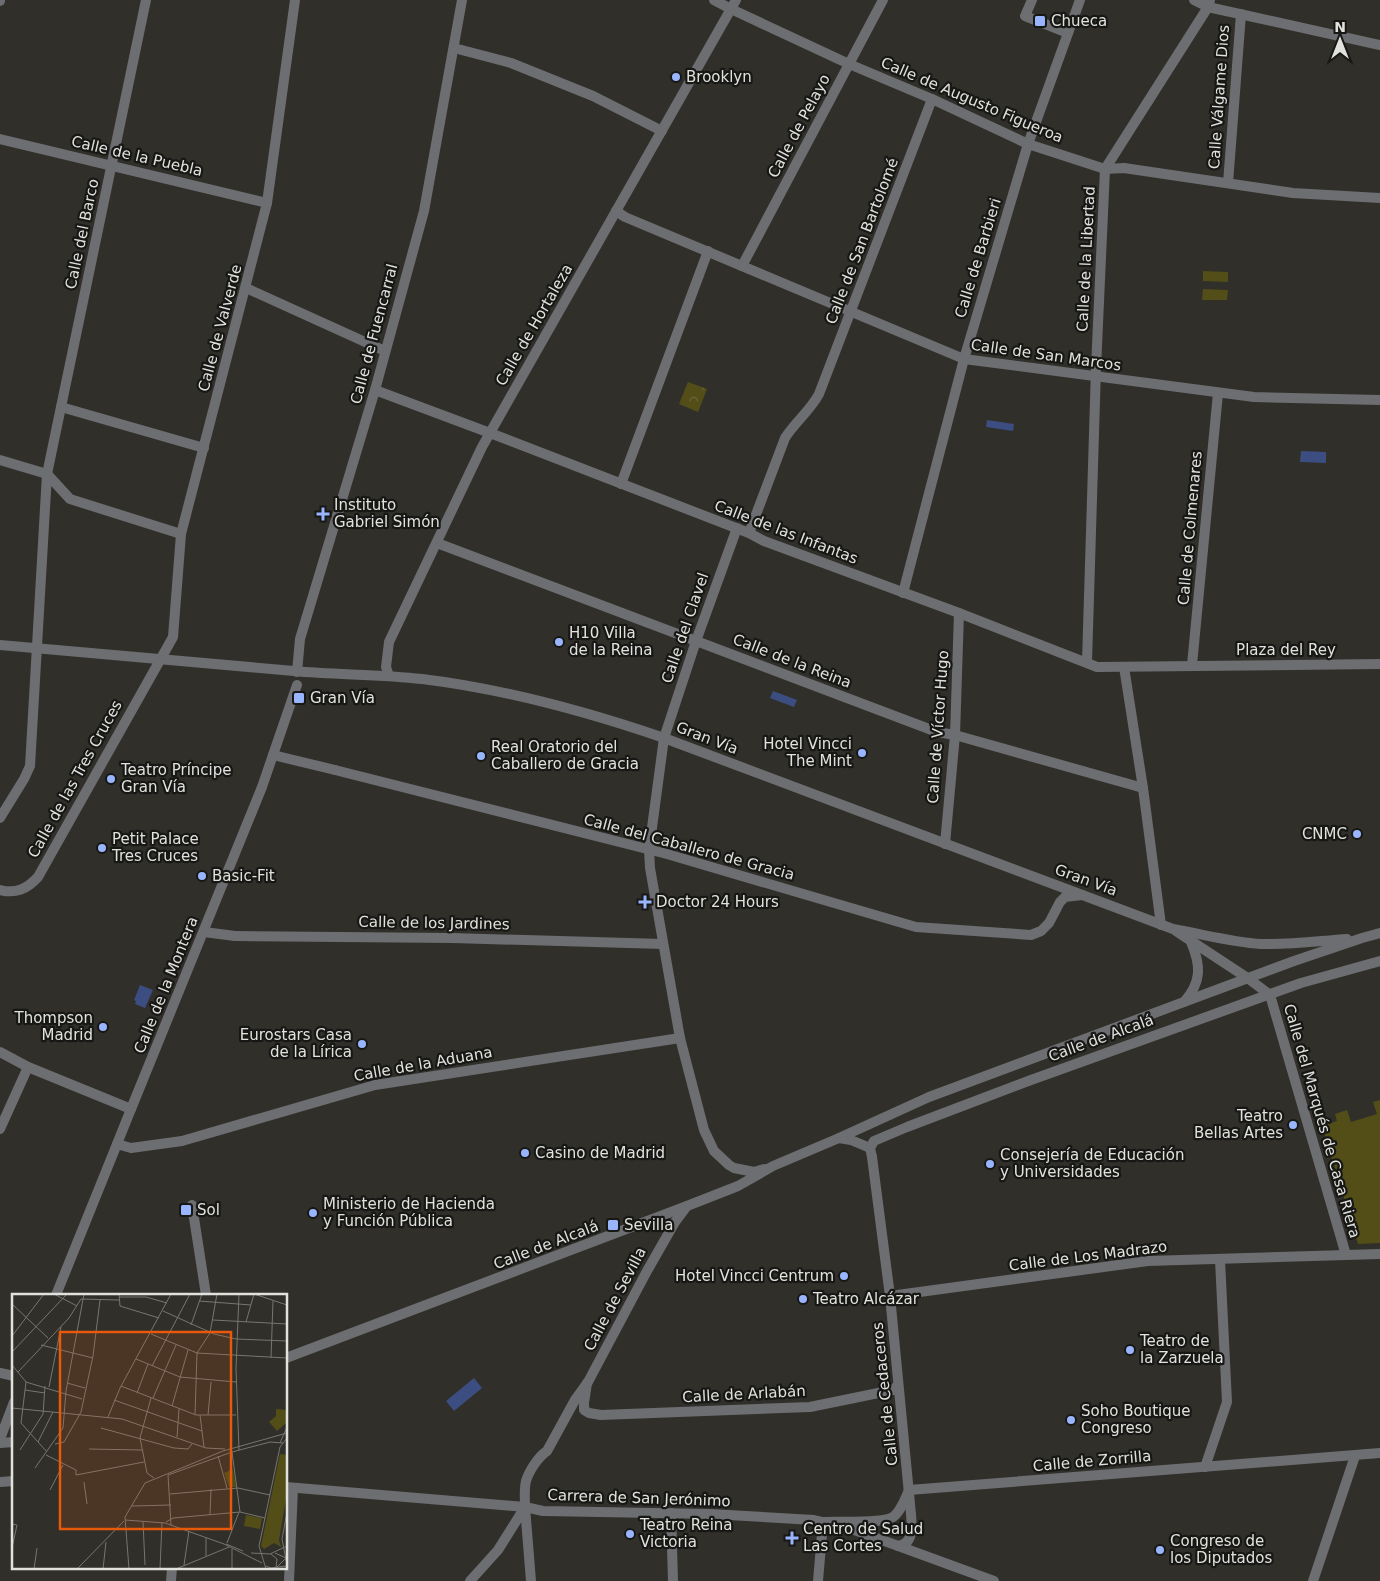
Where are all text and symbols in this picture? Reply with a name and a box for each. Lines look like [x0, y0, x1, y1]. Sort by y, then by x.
place label: Chueca [1051, 12, 1107, 30]
marker: Chueca [1033, 14, 1047, 28]
north arrow [1315, 15, 1365, 65]
text: N [1334, 19, 1346, 35]
street label: Calle Válgame Dios [1205, 24, 1233, 170]
street label: Calle de Augusto Figueroa [878, 53, 1066, 147]
place label: Brooklyn [686, 68, 752, 86]
marker: Brooklyn [670, 71, 682, 83]
street label: Calle de Pelayo [764, 71, 834, 181]
street label: Calle de la Puebla [70, 132, 204, 180]
street label: Calle de San Bartolomé [822, 155, 902, 327]
street label: Calle del Barco [62, 177, 102, 291]
street label: Calle de la Libertad [1073, 186, 1099, 332]
street label: Calle de Barbieri [951, 196, 1005, 320]
street label: Calle de Hortaleza [492, 261, 576, 389]
street label: Calle de Fuencarral [347, 262, 401, 406]
street label: Calle de Valverde [194, 263, 246, 393]
street label: Calle de San Marcos [970, 336, 1123, 374]
street label: Calle de Colmenares [1174, 450, 1206, 606]
place label: Instituto Gabriel Simón [334, 496, 440, 531]
street label: Calle de las Infantas [712, 496, 860, 568]
marker: Instituto Gabriel Simón [316, 507, 330, 521]
street label: Calle del Clavel [658, 570, 712, 686]
place label: H10 Villa de la Reina [569, 624, 653, 659]
street label: Calle de la Reina [730, 630, 854, 692]
marker: H10 Villa de la Reina [553, 636, 565, 648]
street label: Plaza del Rey [1236, 641, 1336, 659]
street label: Calle de Víctor Hugo [924, 650, 952, 804]
place label: Gran Vía [310, 689, 375, 707]
marker: Gran Vía [292, 691, 306, 705]
street label: Calle de las Tres Cruces [24, 697, 126, 861]
street label: Gran Vía [673, 718, 741, 758]
place label: Hotel Vincci The Mint [763, 735, 852, 770]
place label: Real Oratorio del Caballero de Gracia [491, 738, 639, 773]
marker: Hotel Vincci The Mint [856, 747, 868, 759]
marker: Real Oratorio del Caballero de Gracia [475, 750, 487, 762]
place label: Teatro Príncipe Gran Vía [120, 761, 232, 796]
marker: Teatro Príncipe Gran Vía [105, 773, 117, 785]
street label: Calle del Caballero de Gracia [582, 810, 796, 884]
place label: CNMC [1302, 825, 1347, 843]
marker: CNMC [1351, 828, 1363, 840]
place label: Petit Palace Tres Cruces [111, 830, 199, 865]
marker: Petit Palace Tres Cruces [96, 842, 108, 854]
street label: Gran Vía [1052, 860, 1120, 900]
place label: Basic-Fit [212, 867, 275, 885]
marker: Basic-Fit [196, 870, 208, 882]
place label: Doctor 24 Hours [656, 893, 779, 911]
marker: Doctor 24 Hours [638, 895, 652, 909]
street label: Calle de los Jardines [358, 913, 510, 933]
street label: Calle de la Montera [130, 914, 202, 1056]
street label: Calle del Marqués de Casa Riera [1280, 1002, 1364, 1240]
place label: Thompson Madrid [14, 1009, 93, 1044]
street label: Calle de Alcalá [1046, 1011, 1156, 1065]
marker: Thompson Madrid [97, 1021, 109, 1033]
place label: Eurostars Casa de la Lírica [240, 1026, 352, 1061]
marker: Eurostars Casa de la Lírica [356, 1038, 368, 1050]
street label: Calle de la Aduana [352, 1043, 494, 1085]
place label: Teatro Bellas Artes [1194, 1107, 1283, 1142]
marker: Teatro Bellas Artes [1287, 1119, 1299, 1131]
place label: Casino de Madrid [535, 1144, 665, 1162]
place label: Consejería de Educación y Universidades [1000, 1146, 1184, 1181]
marker: Casino de Madrid [519, 1147, 531, 1159]
marker: Consejería de Educación y Universidades [984, 1158, 996, 1170]
place label: Ministerio de Hacienda y Función Pública [323, 1195, 495, 1230]
place label: Sol [197, 1201, 220, 1219]
marker: Sol [179, 1203, 193, 1217]
marker: Ministerio de Hacienda y Función Pública [307, 1207, 319, 1219]
place label: Sevilla [624, 1216, 673, 1234]
street label: Calle de Alcalá [491, 1217, 601, 1273]
marker: Sevilla [606, 1218, 620, 1232]
street label: Calle de Los Madrazo [1008, 1237, 1168, 1275]
street label: Calle de Sevilla [580, 1244, 650, 1354]
place label: Hotel Vincci Centrum [675, 1267, 834, 1285]
marker: Hotel Vincci Centrum [838, 1270, 850, 1282]
place label: Teatro Alcázar [812, 1290, 920, 1308]
marker: Teatro Alcázar [797, 1293, 809, 1305]
inset map [12, 1294, 288, 1568]
street label: Calle de Cedaceros [868, 1321, 901, 1467]
place label: Teatro de la Zarzuela [1139, 1332, 1224, 1367]
marker: Teatro de la Zarzuela [1124, 1344, 1136, 1356]
street label: Calle de Arlabán [682, 1382, 806, 1406]
place label: Soho Boutique Congreso [1081, 1402, 1190, 1437]
marker: Soho Boutique Congreso [1065, 1414, 1077, 1426]
street label: Calle de Zorrilla [1032, 1447, 1152, 1475]
street label: Carrera de San Jerónimo [547, 1486, 731, 1510]
place label: Teatro Reina Victoria [639, 1516, 733, 1551]
place label: Centro de Salud Las Cortes [803, 1520, 923, 1555]
marker: Teatro Reina Victoria [624, 1528, 636, 1540]
marker: Centro de Salud Las Cortes [785, 1531, 799, 1545]
place label: Congreso de los Diputados [1170, 1532, 1272, 1567]
marker: Congreso de los Diputados [1154, 1544, 1166, 1556]

